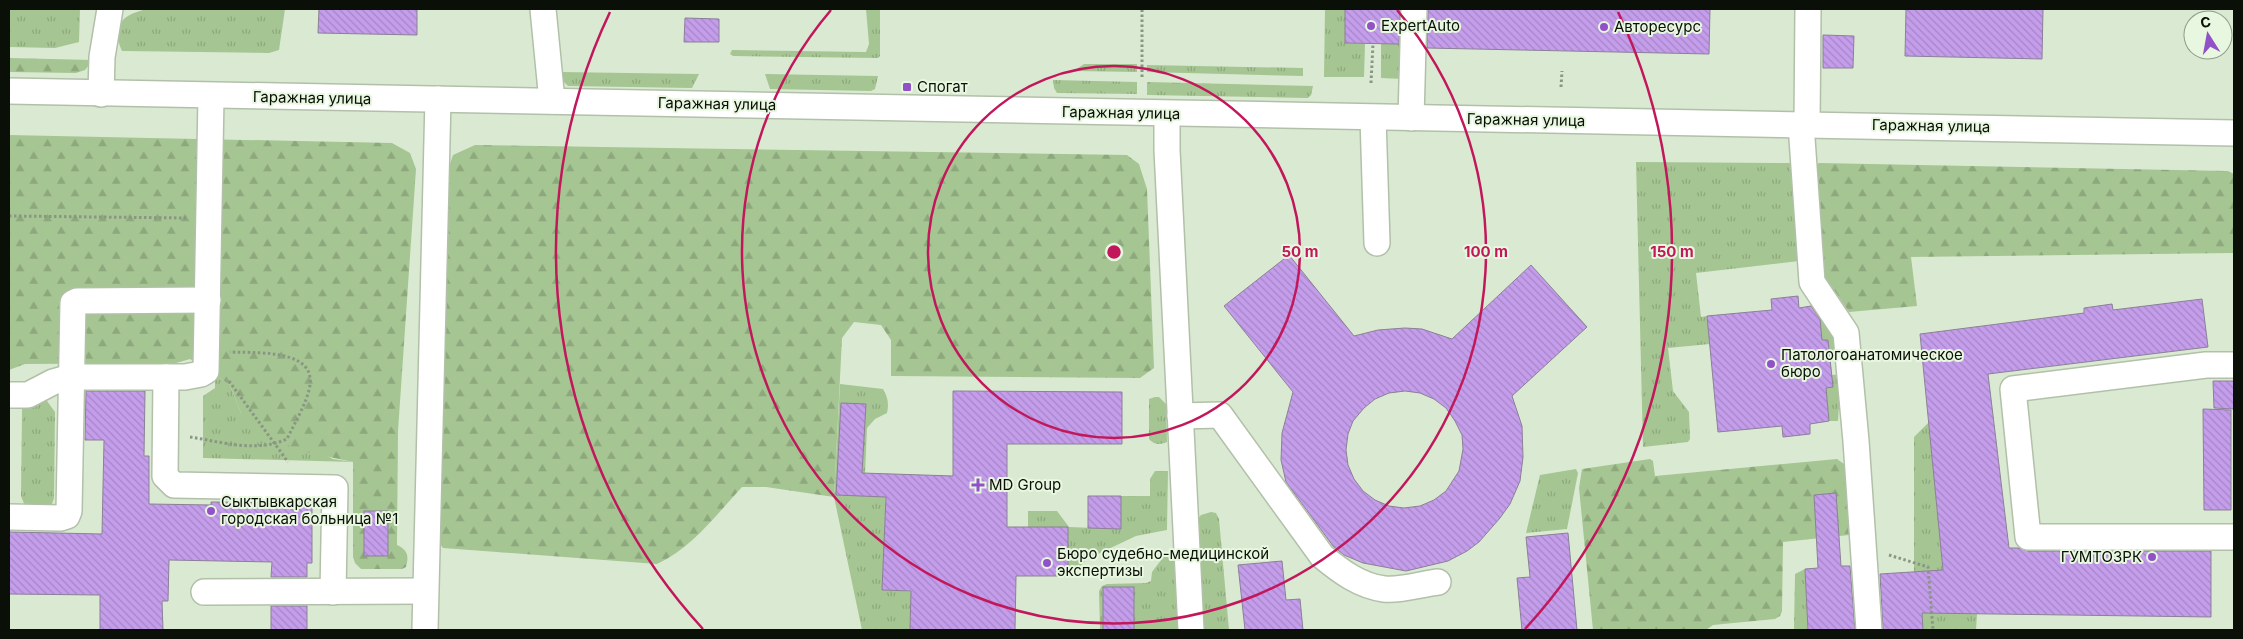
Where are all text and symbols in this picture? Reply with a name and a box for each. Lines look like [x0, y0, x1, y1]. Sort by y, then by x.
north arrow [2183, 10, 2233, 60]
text: С [2199, 12, 2212, 31]
place label: ExpertAuto [1381, 16, 1460, 35]
place label: Авторесурс [1614, 17, 1701, 36]
marker: ExpertAuto [1365, 20, 1377, 32]
marker: Авторесурс [1598, 21, 1610, 33]
place label: Спогат [917, 77, 968, 96]
marker: Спогат [901, 81, 913, 93]
street label: Гаражная улица [253, 87, 371, 108]
street label: Гаражная улица [658, 93, 776, 114]
street label: Гаражная улица [1062, 102, 1180, 123]
street label: Гаражная улица [1467, 109, 1585, 130]
street label: Гаражная улица [1872, 115, 1990, 136]
text: 50 m [1282, 242, 1318, 261]
text: 100 m [1464, 242, 1508, 261]
text: 150 m [1650, 242, 1694, 261]
centre of rings [1105, 243, 1123, 261]
place label: Патологоанатомическое бюро [1781, 345, 1963, 381]
marker: Патологоанатомическое бюро [1765, 358, 1777, 370]
place label: MD Group [989, 475, 1061, 494]
marker: MD Group [971, 478, 985, 492]
place label: Сыктывкарская городская больница №1 [221, 492, 398, 528]
marker: Сыктывкарская городская больница №1 [205, 505, 217, 517]
place label: Бюро судебно-медицинской экспертизы [1057, 544, 1269, 580]
place label: ГУМТОЗРК [2061, 547, 2142, 566]
marker: ГУМТОЗРК [2146, 551, 2158, 563]
marker: Бюро судебно-медицинской экспертизы [1041, 557, 1053, 569]

